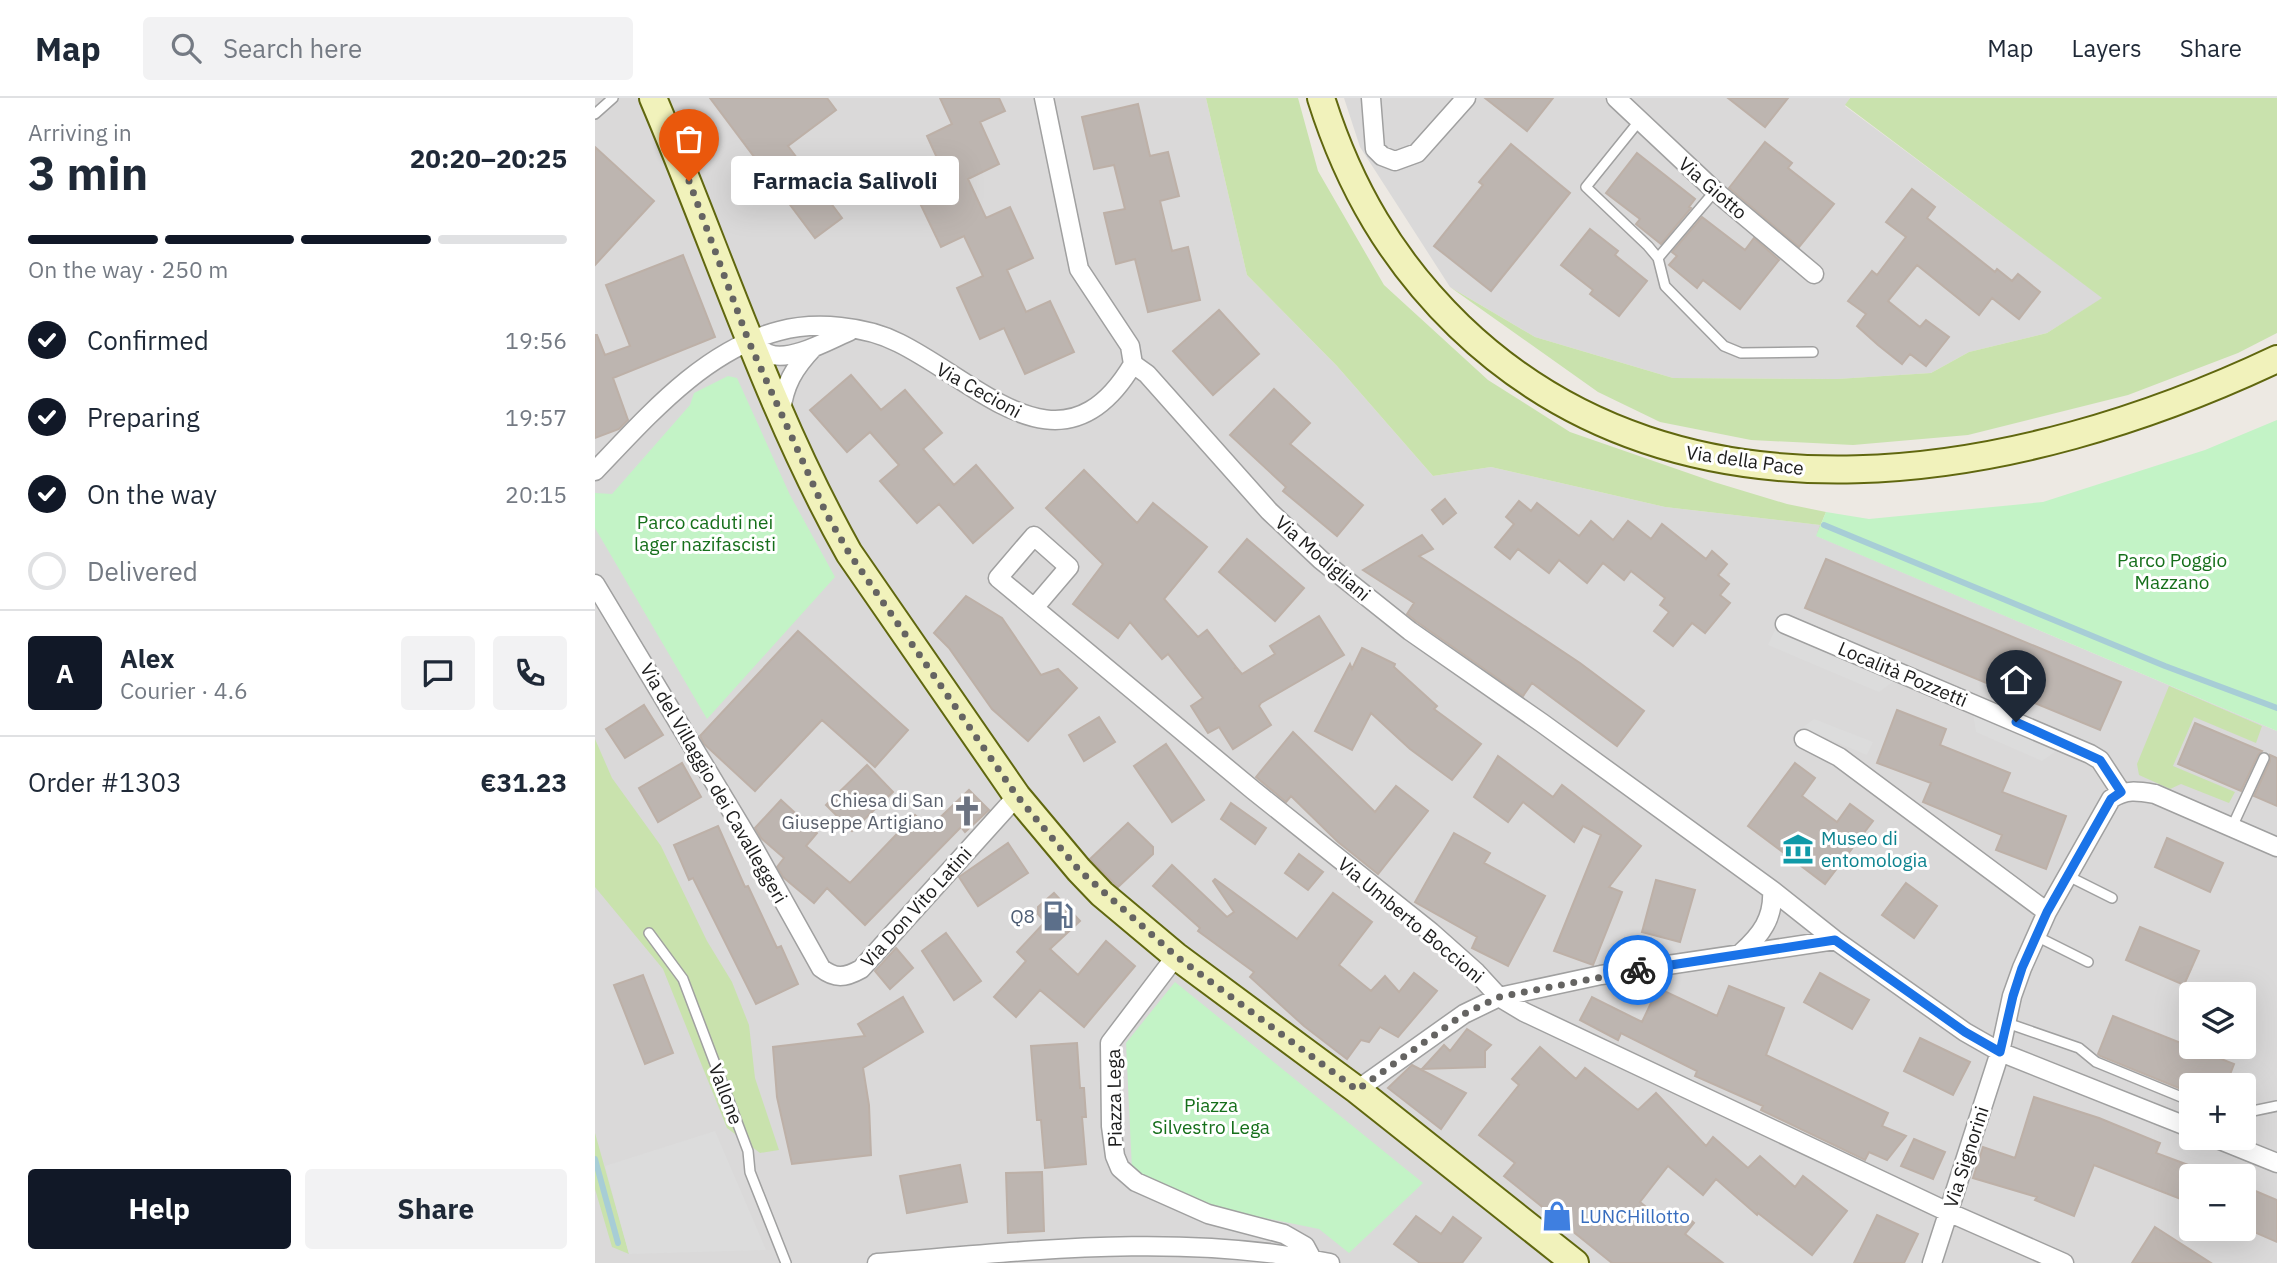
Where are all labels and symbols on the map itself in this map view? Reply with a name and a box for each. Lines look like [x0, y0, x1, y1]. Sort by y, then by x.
pin [659, 109, 719, 181]
street label: Via Giotto [1674, 152, 1752, 224]
callout: Farmacia Salivoli [731, 156, 959, 206]
street label: Via Cecioni [932, 357, 1026, 423]
street label: Via della Pace [1685, 440, 1805, 480]
park label: Parco caduti nei lager nazifascisti [634, 510, 776, 556]
street label: Via Modigliani [1270, 510, 1376, 606]
park label: Parco Poggio Mazzano [2117, 548, 2227, 594]
street label: Località Pozzetti [1835, 636, 1971, 712]
pin [1986, 650, 2046, 722]
street label: Via del Villaggio dei Cavalleggeri [635, 659, 793, 907]
place label: Chiesa di San Giuseppe Artigiano [782, 788, 944, 834]
church icon: Chiesa di San Giuseppe Artigiano [950, 794, 984, 828]
place label: Museo di entomologia [1821, 826, 1927, 872]
museum icon: Museo di entomologia [1781, 832, 1815, 866]
street label: Via Don Vito Latini [855, 842, 977, 972]
street label: Via Umberto Boccioni [1333, 852, 1489, 988]
fuel station icon: Q8 [1041, 899, 1075, 933]
place label: Q8 [1010, 904, 1035, 928]
courier [1603, 935, 1673, 1005]
street label: Piazza Lega [1101, 1049, 1127, 1147]
street label: Vallone [703, 1060, 749, 1128]
park label: Piazza Silvestro Lega [1152, 1093, 1270, 1139]
street label: Via Signorini [1938, 1103, 1994, 1211]
shop icon: LUNCHillotto [1540, 1199, 1574, 1233]
place label: LUNCHillotto [1580, 1204, 1690, 1228]

